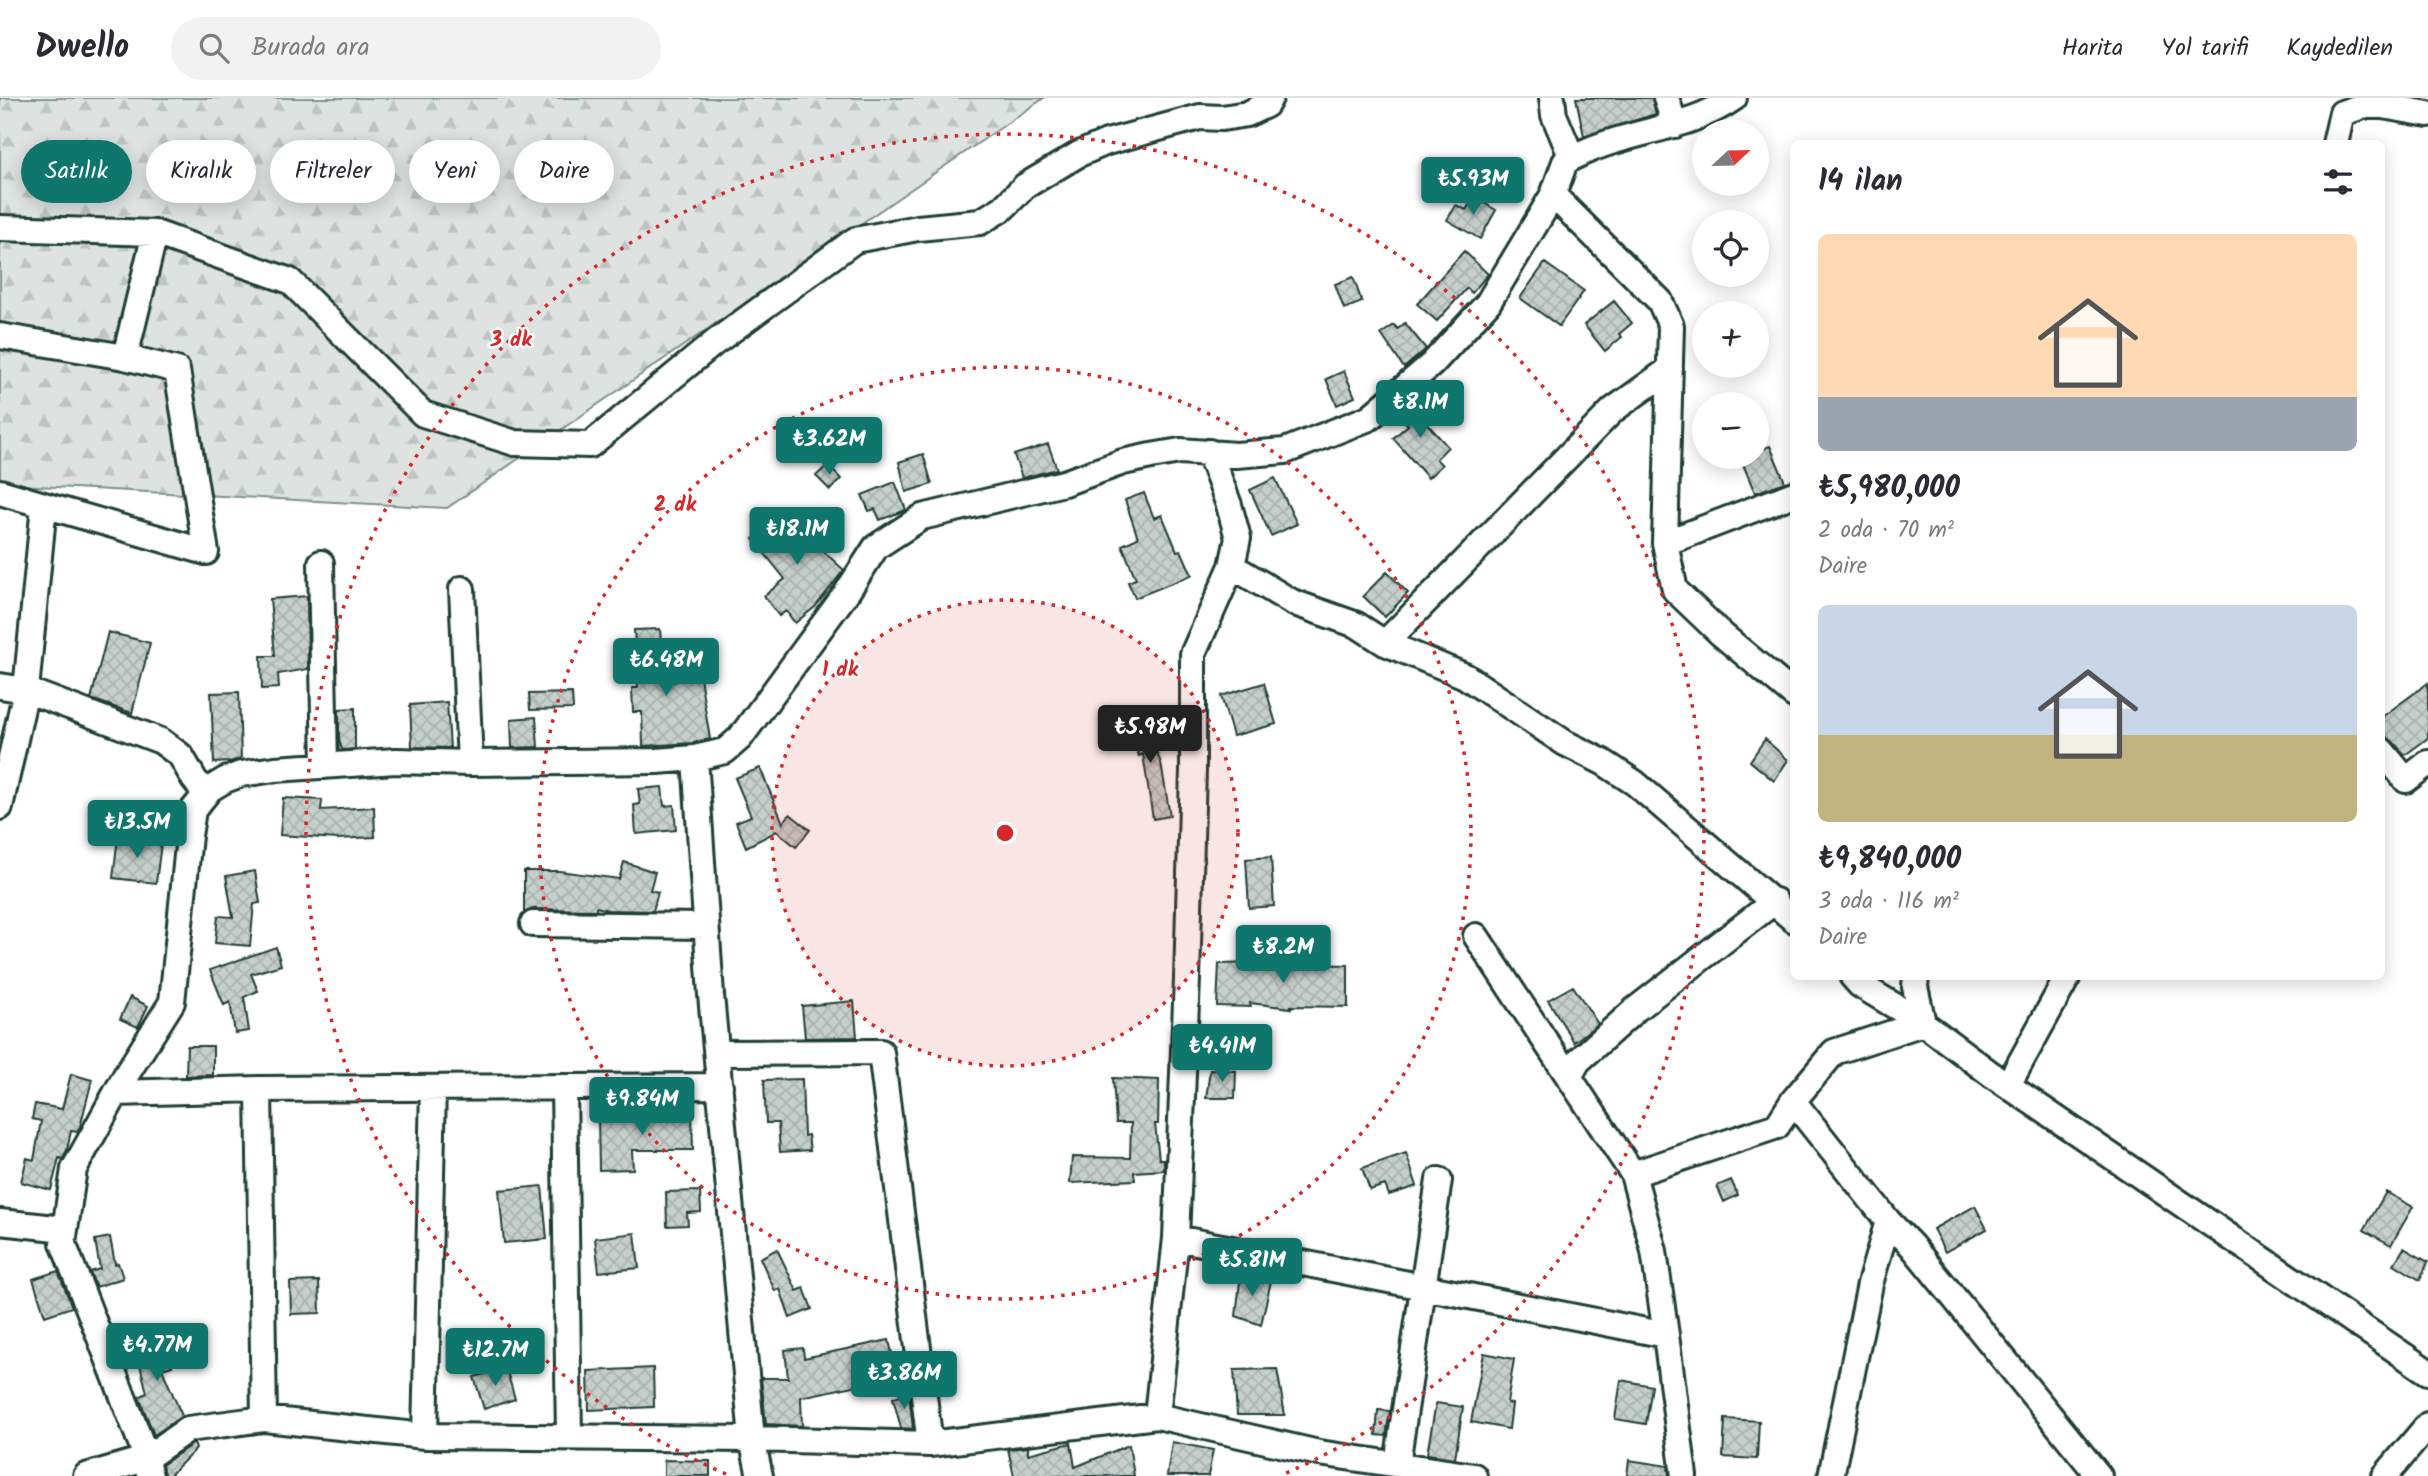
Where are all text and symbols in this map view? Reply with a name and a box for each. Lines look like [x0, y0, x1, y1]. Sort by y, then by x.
search box [171, 17, 661, 80]
text: Dwello [35, 22, 129, 75]
text: Burada ara [251, 27, 370, 69]
icon: search [195, 29, 233, 67]
text: Harita [2062, 29, 2123, 68]
text: Yol tarifi [2161, 29, 2248, 68]
text: Kaydedilen [2286, 29, 2393, 68]
north arrow [1692, 119, 1769, 196]
map controls [1692, 119, 1769, 469]
chip: Satılık [21, 140, 132, 203]
chip: Kiralık [146, 140, 256, 203]
chip: Filtreler [270, 140, 395, 203]
chip: Yeni [409, 140, 500, 203]
chip: Daire [514, 140, 614, 203]
pin: ₺5.93M [1416, 158, 1530, 217]
text: 14 ilan [1818, 158, 1903, 206]
text: ₺5.93M [1437, 162, 1509, 198]
icon: filters [2319, 163, 2357, 201]
button: locate [1692, 210, 1769, 287]
icon: home [2025, 280, 2151, 406]
button: + [1692, 301, 1769, 378]
text: 3 dk [489, 324, 532, 357]
pin: ₺8.1M [1371, 380, 1469, 440]
text: ₺8.1M [1392, 385, 1448, 421]
button: − [1692, 392, 1769, 469]
pin: ₺3.62M [772, 418, 886, 477]
text: ₺3.62M [792, 422, 866, 458]
text: ₺5,980,000 [1818, 465, 1960, 513]
text: 2 dk [654, 489, 697, 522]
pin: ₺18.1M [740, 508, 854, 567]
text: ₺18.1M [766, 512, 829, 548]
text: 2 oda · 70 m² [1818, 513, 1954, 549]
text: Daire [1818, 549, 1867, 585]
pin: ₺6.48M [609, 638, 723, 698]
text: ₺6.48M [629, 643, 703, 679]
icon: home [2025, 651, 2151, 777]
text: 1 dk [822, 654, 859, 687]
pin: ₺5.98M [1093, 706, 1207, 765]
text: ₺5.98M [1114, 710, 1186, 746]
pin: ₺13.5M [80, 800, 194, 860]
text: ₺13.5M [104, 805, 170, 841]
centre of rings [993, 821, 1017, 845]
text: ₺9,840,000 [1818, 836, 1961, 884]
text: 3 oda · 116 m² [1818, 884, 1959, 920]
text: Daire [1818, 920, 1867, 956]
pin: ₺8.2M [1234, 926, 1332, 985]
text: ₺8.2M [1252, 930, 1314, 966]
pin: ₺4.41M [1165, 1024, 1279, 1084]
text: ₺4.41M [1188, 1029, 1256, 1065]
pin: ₺9.84M [585, 1077, 699, 1137]
text: ₺9.84M [605, 1082, 679, 1118]
pin: ₺5.81M [1195, 1238, 1309, 1298]
text: ₺5.81M [1218, 1243, 1286, 1279]
pin: ₺4.77M [100, 1324, 214, 1383]
text: ₺4.77M [122, 1328, 192, 1364]
pin: ₺12.7M [438, 1328, 552, 1388]
text: ₺12.7M [462, 1333, 528, 1369]
pin: ₺3.86M [847, 1352, 961, 1411]
text: ₺3.86M [867, 1356, 941, 1392]

